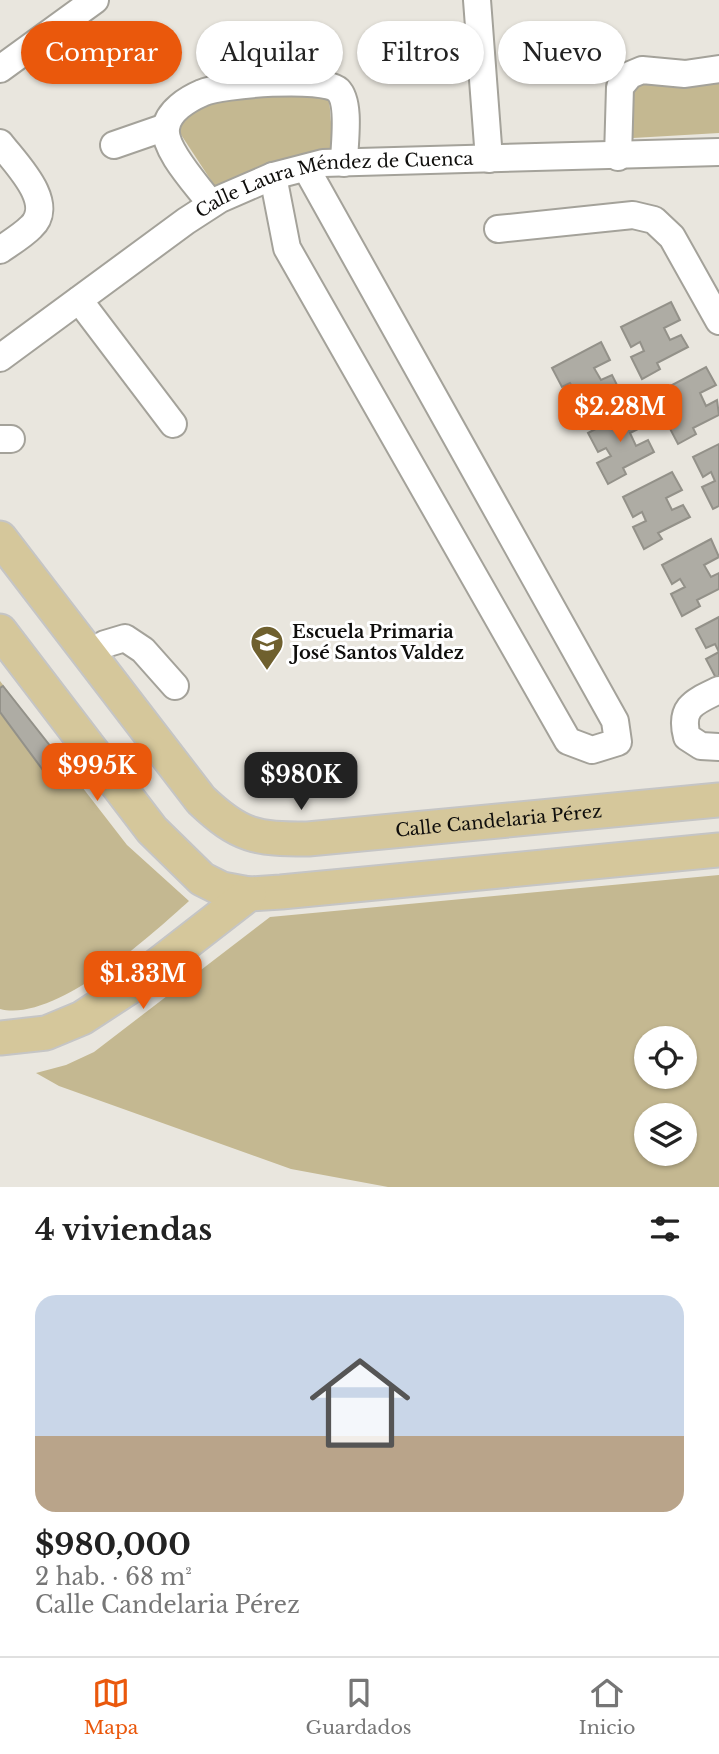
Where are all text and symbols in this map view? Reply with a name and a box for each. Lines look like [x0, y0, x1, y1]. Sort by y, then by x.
chip: Comprar [21, 21, 182, 84]
chip: Alquilar [196, 21, 343, 84]
chip: Filtros [357, 21, 484, 84]
chip: Nuevo [498, 21, 626, 84]
street label: Calle Laura Méndez de Cuenca [192, 148, 474, 223]
pin: $2.28M [563, 384, 677, 444]
text: $2.28M [574, 393, 666, 421]
place label: Escuela Primaria José Santos Valdez [288, 621, 464, 664]
school or university icon: Escuela Primaria José Santos Valdez [248, 623, 286, 672]
pin: $995K [48, 744, 146, 803]
text: $995K [58, 752, 136, 780]
pin: $980K [252, 752, 350, 812]
text: $980K [260, 761, 342, 789]
street label: Calle Candelaria Pérez [394, 800, 603, 842]
pin: $1.33M [86, 951, 200, 1011]
text: $1.33M [100, 960, 186, 988]
map controls [634, 1026, 697, 1166]
button: locate [634, 1026, 697, 1089]
button: layers [634, 1103, 697, 1166]
icon: filters [646, 1210, 684, 1248]
text: 4 viviendas [35, 1211, 212, 1248]
icon: home [297, 1340, 423, 1466]
text: $980,000 [35, 1526, 191, 1563]
text: 2 hab. · 68 m² [35, 1563, 192, 1591]
text: Calle Candelaria Pérez [35, 1591, 300, 1619]
tab: Mapa [84, 1674, 138, 1739]
tab: Guardados [306, 1674, 412, 1739]
tab: Inicio [579, 1674, 635, 1739]

